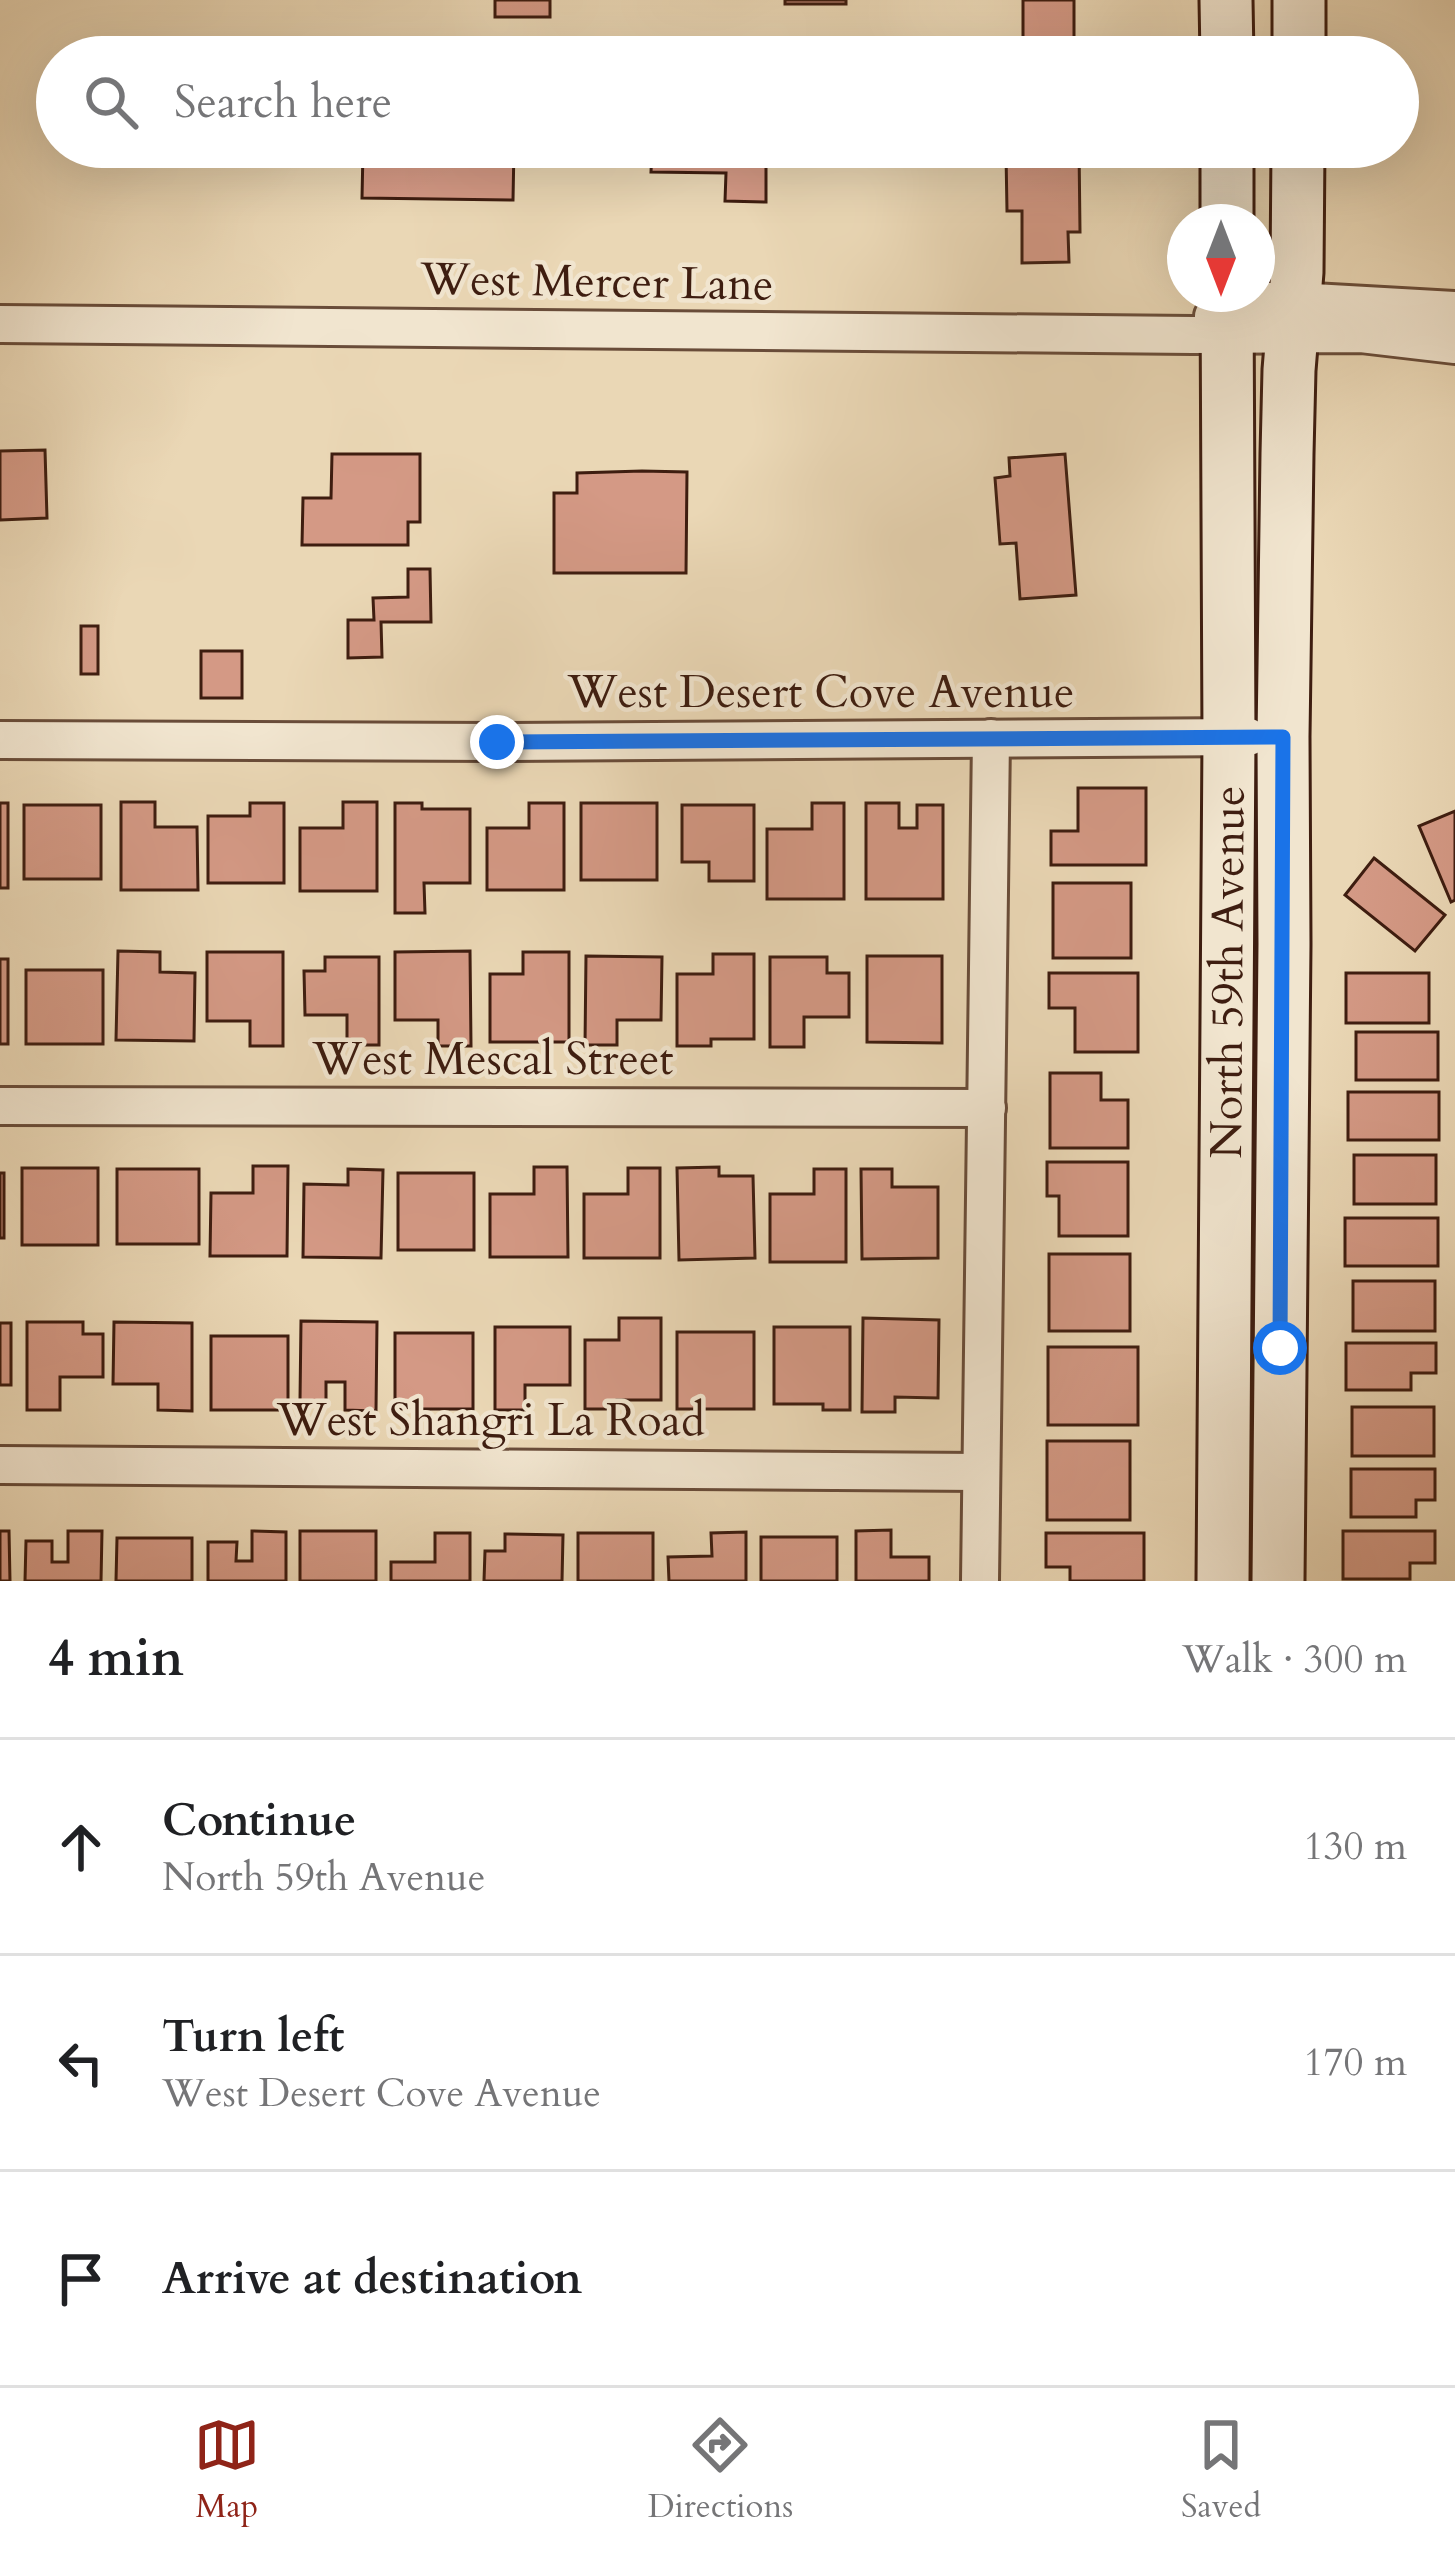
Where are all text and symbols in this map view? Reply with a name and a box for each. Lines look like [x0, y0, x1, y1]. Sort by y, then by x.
search box [36, 36, 1419, 168]
icon: search [78, 69, 144, 135]
text: Search here [174, 72, 392, 133]
north arrow [1167, 204, 1275, 312]
street label: West Mercer Lane [419, 248, 774, 316]
street label: West Desert Cove Avenue [567, 662, 1074, 723]
route end [470, 715, 524, 769]
street label: North 59th Avenue [1196, 785, 1259, 1159]
street label: West Mescal Street [311, 1029, 674, 1090]
route start [1253, 1321, 1307, 1375]
street label: West Shangri La Road [276, 1390, 705, 1451]
text: 4 min [48, 1624, 184, 1694]
text: Walk · 300 m [1182, 1633, 1407, 1686]
text: Continue [162, 1790, 356, 1851]
icon: ahead [48, 1814, 114, 1880]
text: 130 m [1304, 1820, 1407, 1873]
text: North 59th Avenue [162, 1851, 485, 1904]
text: Turn left [162, 2006, 344, 2067]
icon: left [48, 2030, 114, 2096]
text: 170 m [1304, 2036, 1407, 2089]
text: West Desert Cove Avenue [162, 2067, 601, 2120]
icon: arrive [48, 2246, 114, 2312]
text: Arrive at destination [162, 2248, 582, 2309]
tab: Map [194, 2412, 260, 2529]
tab: Directions [648, 2412, 793, 2529]
tab: Saved [1181, 2412, 1261, 2529]

